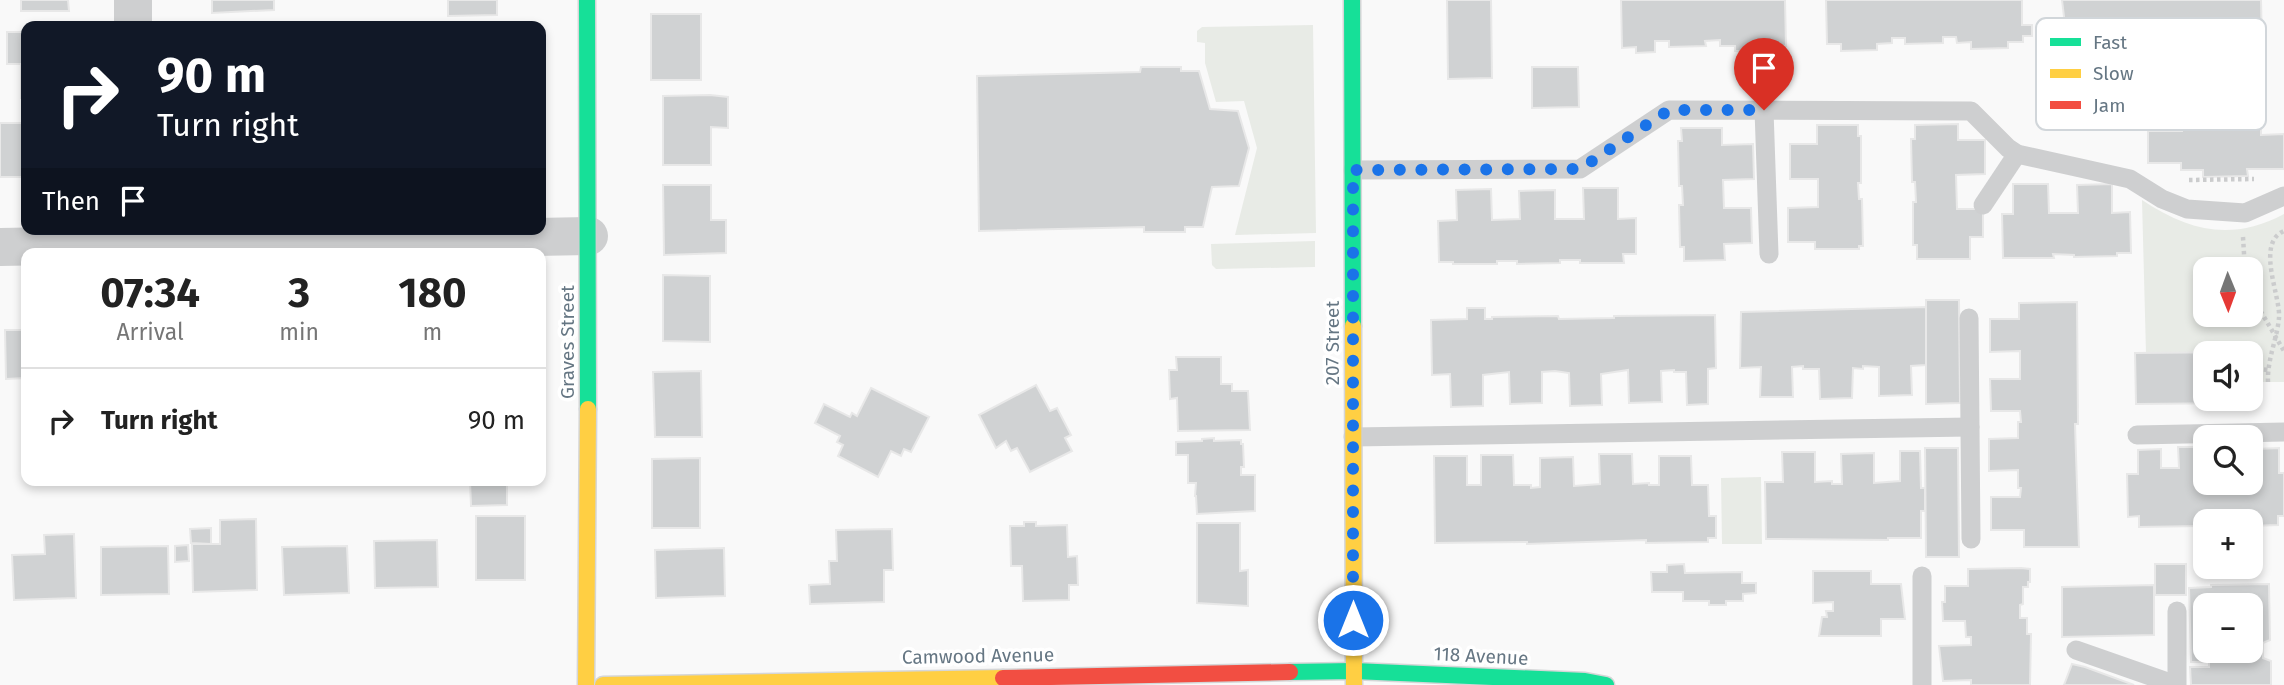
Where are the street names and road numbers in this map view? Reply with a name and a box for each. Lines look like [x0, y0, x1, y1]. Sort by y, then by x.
street label: Graves Street [556, 285, 579, 399]
street label: 207 Street [1321, 301, 1344, 385]
street label: 118 Avenue [1433, 642, 1529, 670]
street label: Camwood Avenue [902, 643, 1054, 669]

